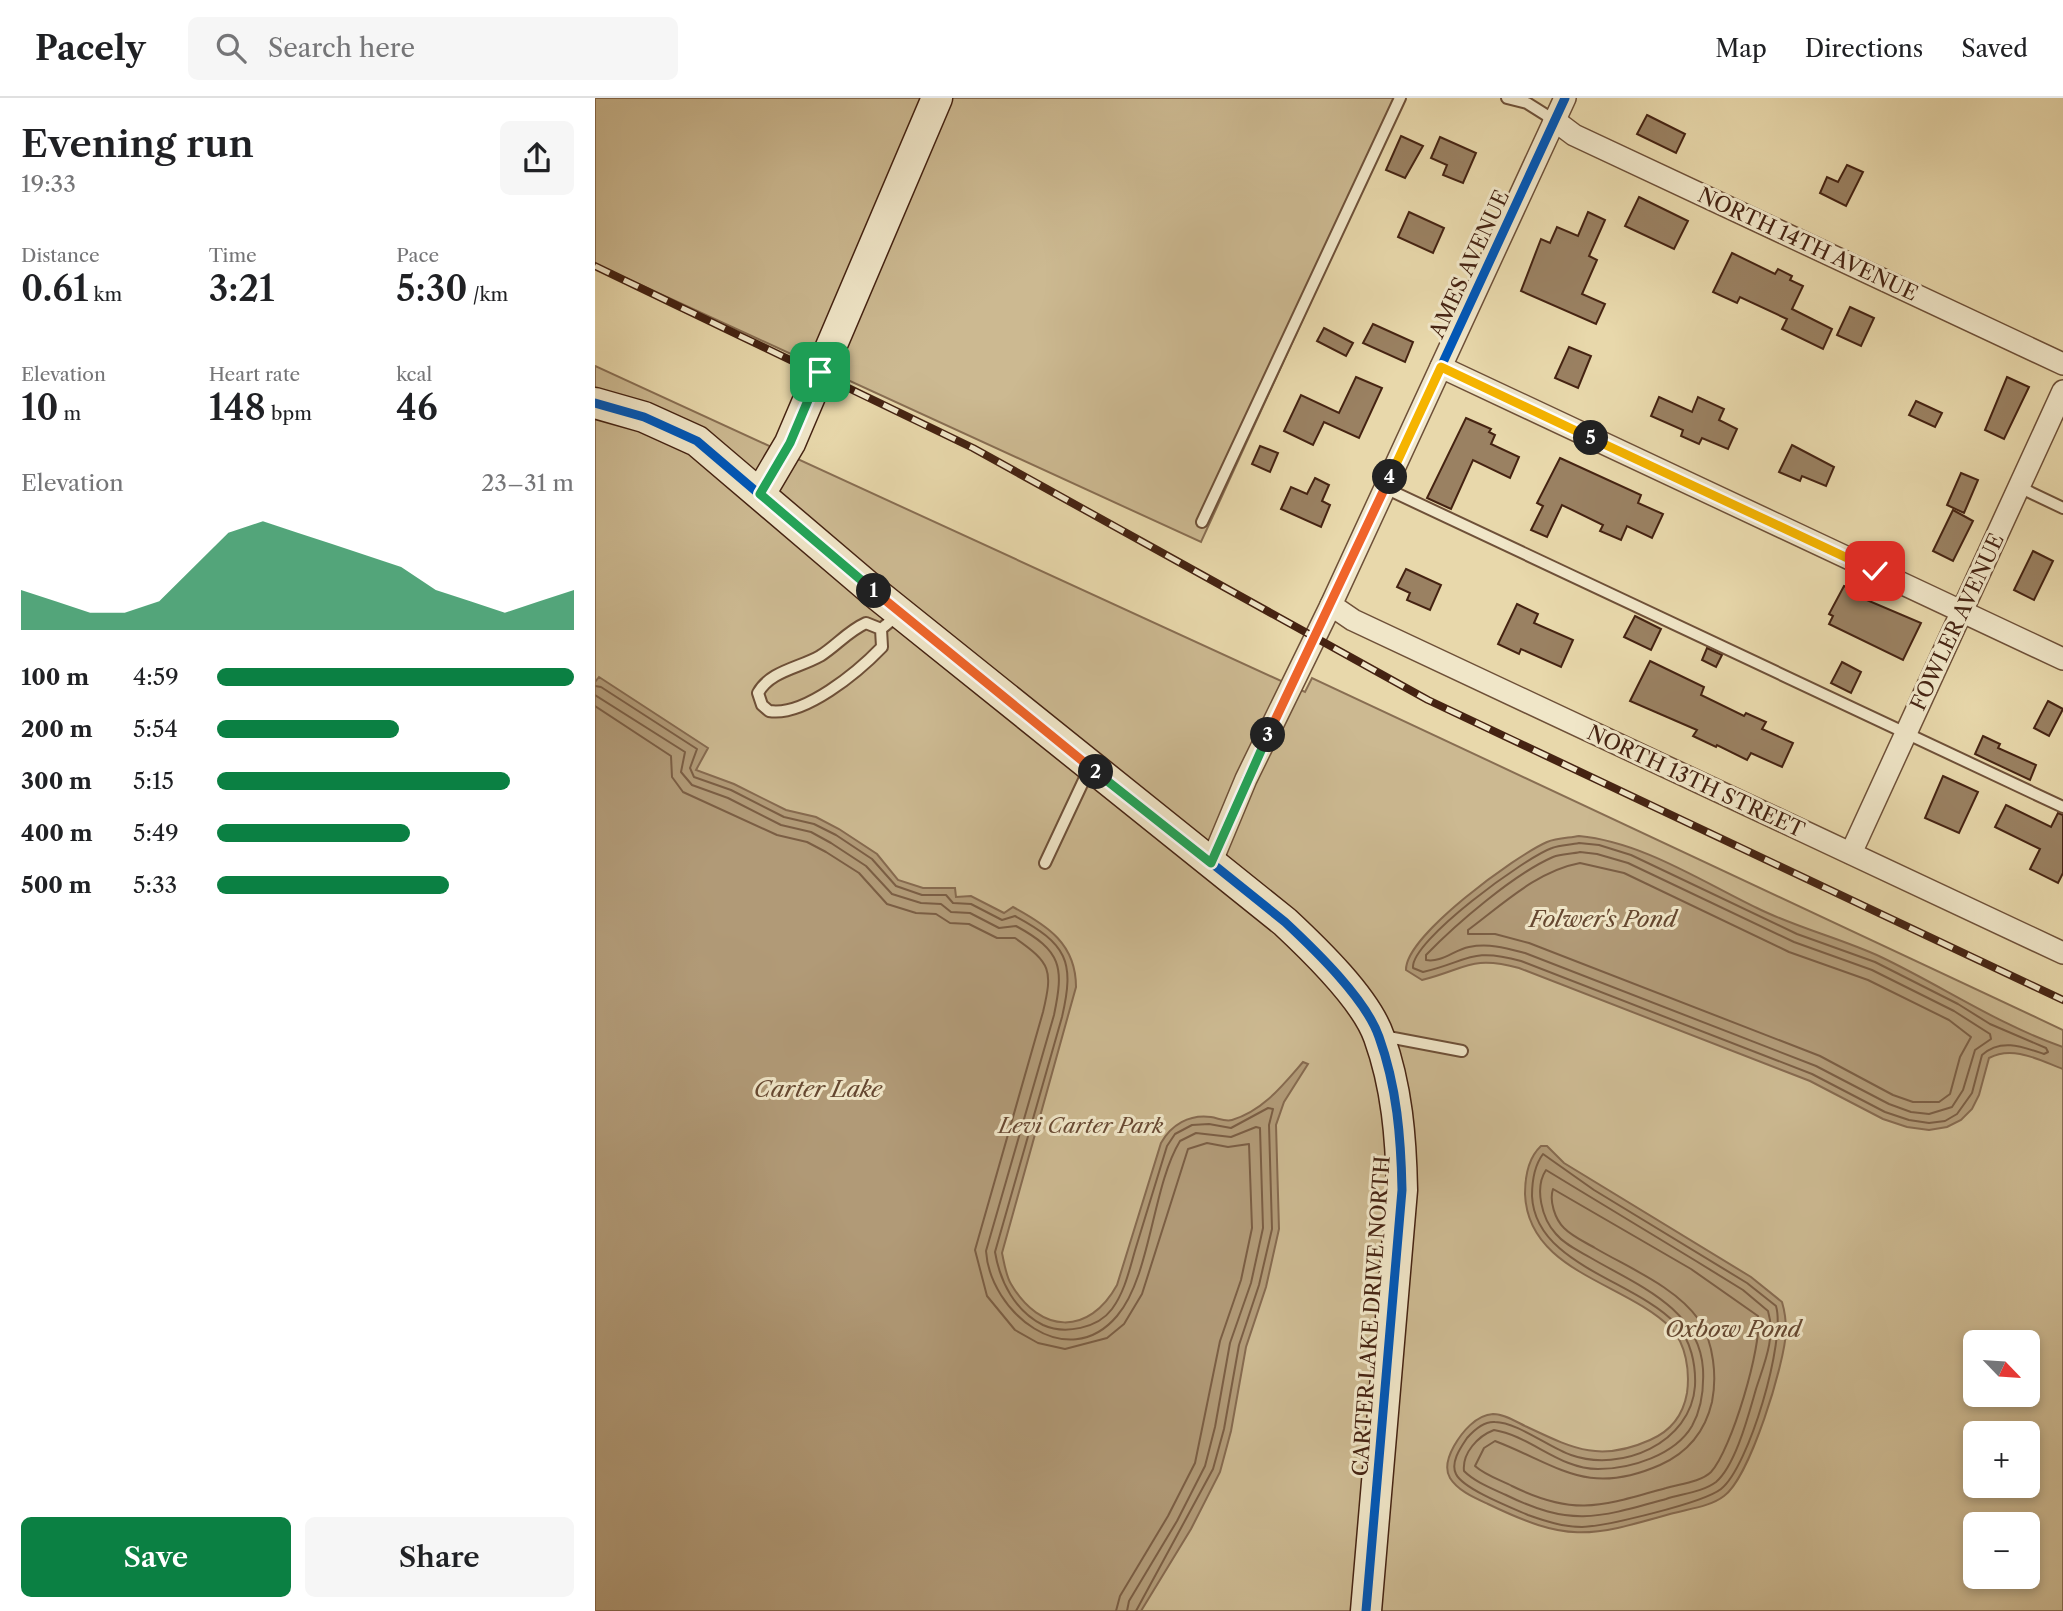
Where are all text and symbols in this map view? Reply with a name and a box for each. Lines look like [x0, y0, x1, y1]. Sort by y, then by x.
search box [188, 17, 678, 80]
text: Pacely [35, 28, 146, 69]
icon: search [212, 29, 250, 67]
text: Search here [268, 32, 415, 64]
text: Map [1715, 34, 1767, 63]
text: Directions [1805, 34, 1923, 63]
text: Saved [1961, 34, 2028, 63]
text: Evening run [21, 120, 254, 167]
button: share [500, 121, 574, 195]
text: 19:33 [21, 170, 76, 198]
street label: NORTH 14TH AVENUE [1694, 182, 1922, 306]
street label: AMES AVENUE [1423, 186, 1514, 343]
text: Distance [21, 244, 100, 267]
text: Time [209, 244, 257, 267]
text: Pace [396, 244, 439, 267]
text: 0.61 [21, 267, 88, 310]
text: 3:21 [209, 267, 274, 310]
text: 5:30 [396, 267, 468, 310]
text: km [88, 283, 122, 306]
text: /km [468, 283, 508, 306]
pin [790, 342, 850, 402]
icon: arrive [801, 353, 839, 391]
text: Elevation [21, 363, 106, 386]
text: Heart rate [209, 363, 300, 386]
text: kcal [396, 363, 432, 386]
text: 10 [21, 386, 58, 429]
text: 148 [209, 386, 266, 429]
text: 46 [396, 386, 438, 429]
text: m [58, 402, 81, 425]
text: bpm [266, 402, 312, 425]
pin: 5 [1573, 420, 1609, 456]
text: 5 [1585, 426, 1596, 449]
pin: 4 [1373, 460, 1407, 494]
text: 4 [1384, 465, 1395, 488]
text: Elevation [21, 469, 124, 497]
text: 23–31 m [481, 469, 574, 497]
street label: FOWLER AVENUE [1905, 530, 2009, 714]
pin [1845, 541, 1905, 601]
icon: check [1856, 552, 1894, 590]
pin: 1 [857, 574, 891, 608]
text: 1 [869, 579, 878, 602]
text: 100 m [21, 663, 89, 691]
text: 4:59 [133, 663, 179, 691]
text: 200 m [21, 715, 93, 743]
text: 5:54 [133, 715, 178, 743]
pin: 3 [1251, 718, 1285, 752]
street label: NORTH 13TH STREET [1583, 720, 1809, 842]
text: 3 [1262, 723, 1273, 746]
pin: 2 [1079, 754, 1113, 790]
text: 2 [1090, 760, 1101, 783]
text: 300 m [21, 767, 92, 795]
text: 5:15 [133, 767, 174, 795]
text: 400 m [21, 819, 93, 847]
text: 5:49 [133, 819, 179, 847]
text: 500 m [21, 871, 92, 899]
text: 5:33 [133, 871, 177, 899]
water label: Folwer's Pond [1527, 905, 1679, 933]
water label: Carter Lake [754, 1075, 883, 1103]
park label: Levi Carter Park [996, 1113, 1164, 1138]
street label: CARTER LAKE DRIVE NORTH [1347, 1155, 1395, 1477]
water label: Oxbow Pond [1665, 1315, 1804, 1343]
north arrow [1963, 1330, 2041, 1407]
map controls [1963, 1330, 2040, 1589]
button: + [1963, 1421, 2040, 1498]
button: − [1963, 1512, 2040, 1589]
button: Save [21, 1517, 291, 1597]
button: Share [305, 1517, 574, 1597]

